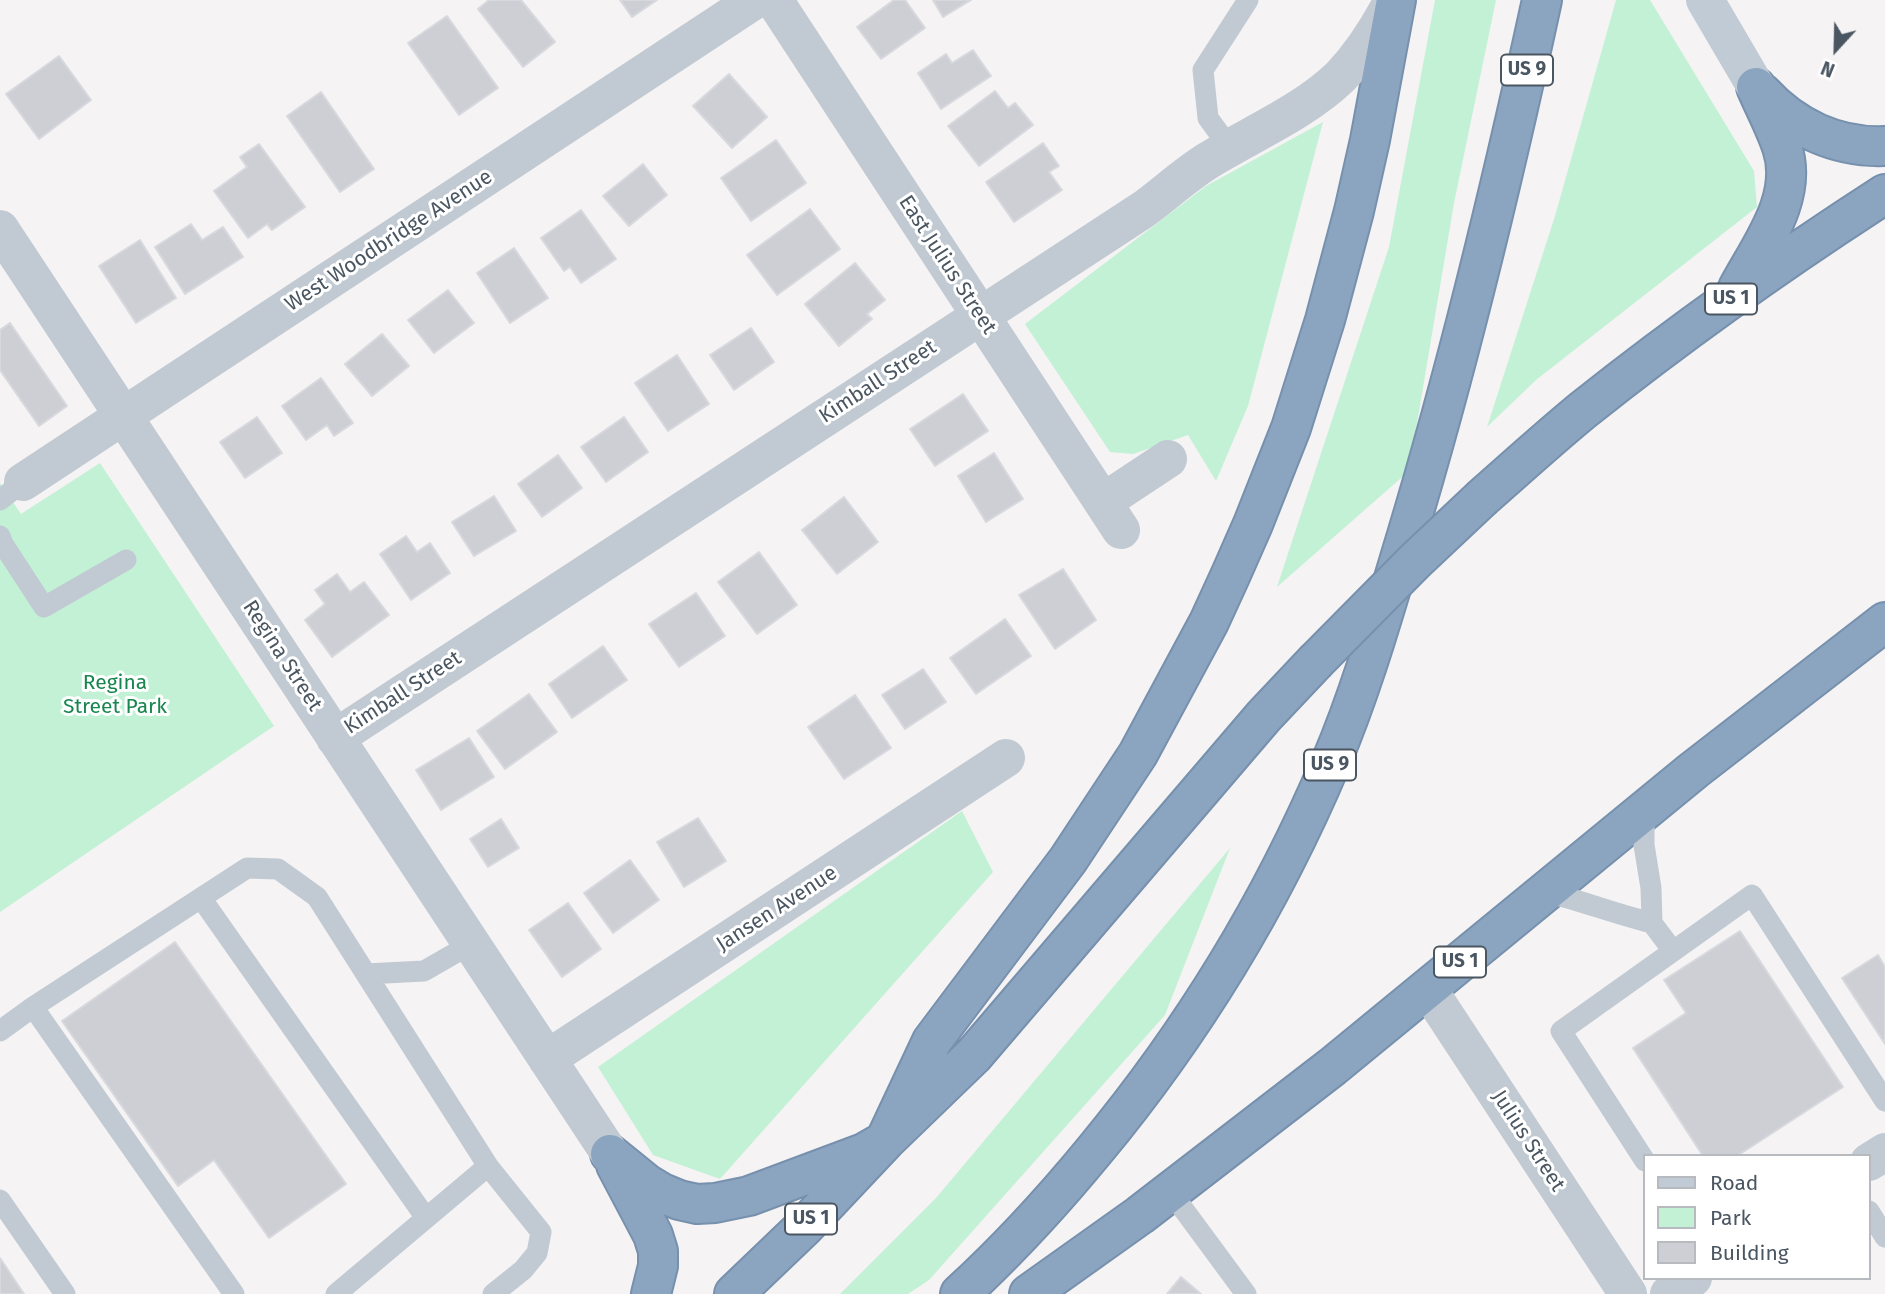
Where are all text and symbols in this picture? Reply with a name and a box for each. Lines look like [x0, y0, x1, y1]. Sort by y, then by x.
north arrow [1801, 14, 1871, 84]
road number: US 9 [1501, 54, 1553, 86]
text: N [1818, 56, 1838, 82]
street label: West Woodbridge Avenue [281, 165, 497, 317]
street label: East Julius Street [893, 191, 1001, 339]
road number: US 1 [1705, 284, 1757, 314]
street label: Kimball Street [815, 335, 941, 429]
street label: Regina Street [237, 596, 327, 716]
street label: Kimball Street [340, 646, 466, 740]
park label: Regina Street Park [63, 670, 167, 720]
road number: US 9 [1304, 750, 1356, 780]
street label: Jansen Avenue [712, 861, 842, 957]
road number: US 1 [1434, 946, 1486, 978]
street label: Julius Street [1486, 1086, 1570, 1196]
legend [1644, 1154, 1871, 1280]
text: Road [1710, 1170, 1758, 1196]
road number: US 1 [785, 1204, 837, 1234]
text: Park [1710, 1205, 1751, 1231]
text: Building [1710, 1240, 1789, 1266]

